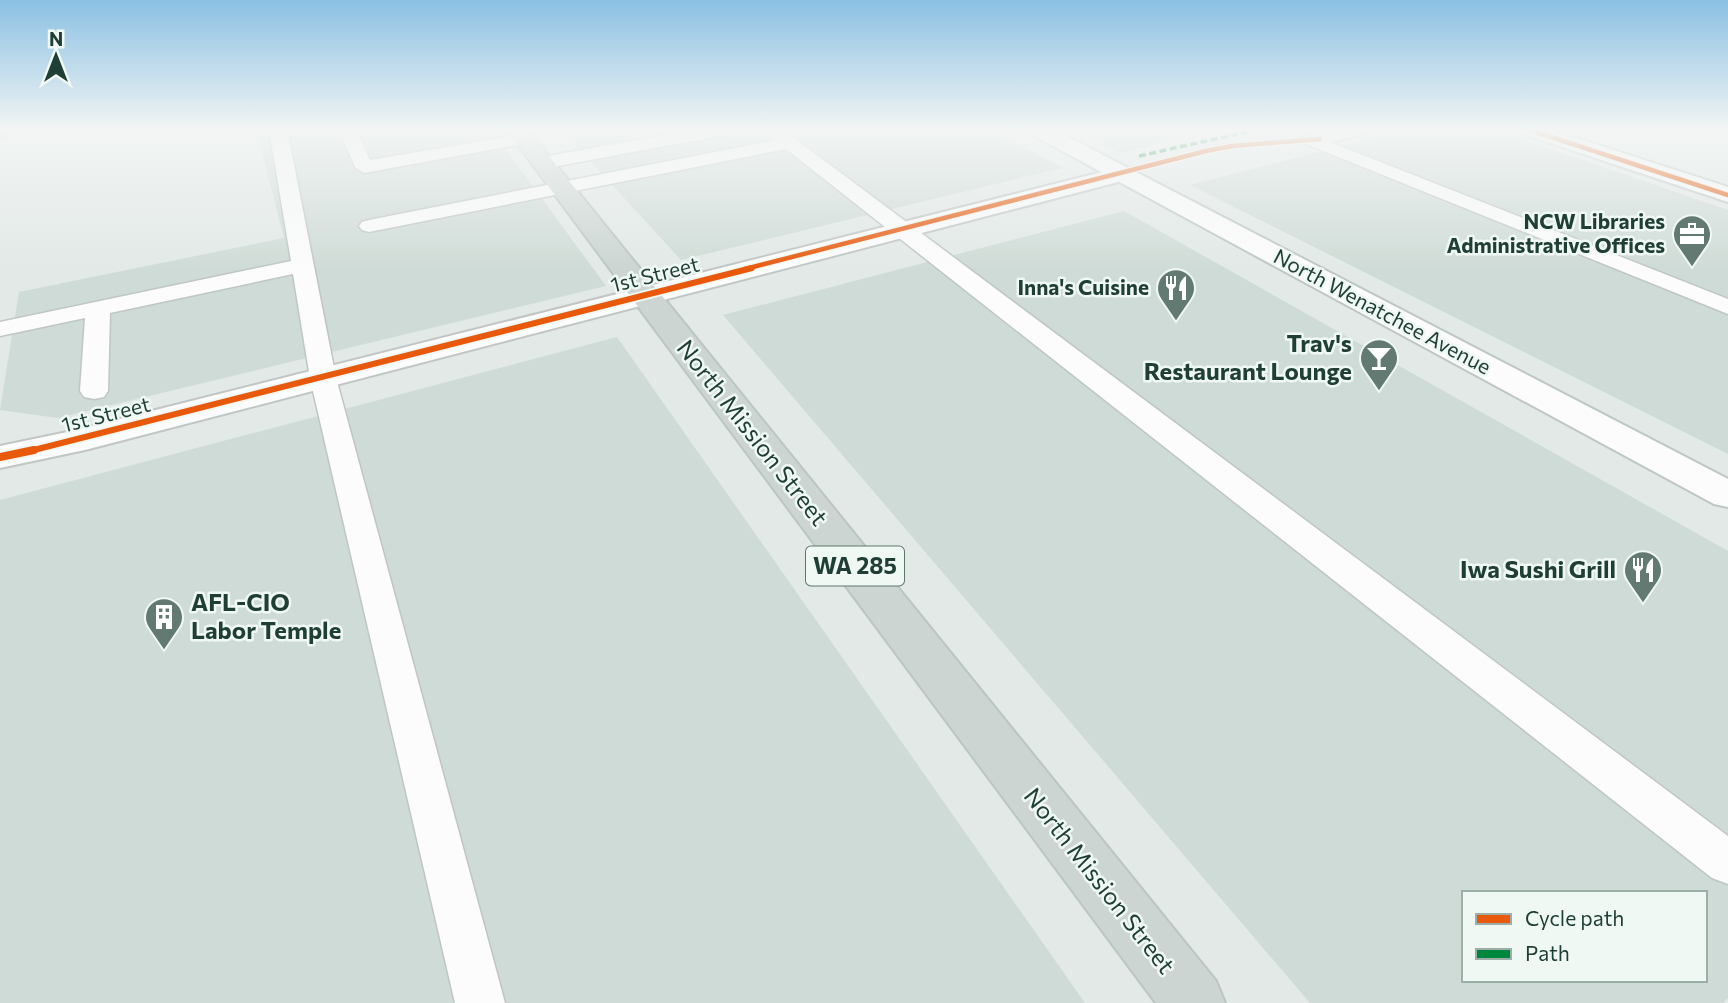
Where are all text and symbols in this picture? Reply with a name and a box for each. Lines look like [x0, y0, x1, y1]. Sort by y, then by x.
north arrow [21, 21, 91, 91]
text: N [49, 27, 63, 50]
place label: NCW Libraries Administrative Offices [1447, 208, 1665, 257]
office icon: NCW Libraries Administrative Offices [1671, 213, 1713, 268]
street label: North Wenatchee Avenue [1270, 243, 1496, 379]
street label: 1st Street [608, 250, 702, 297]
restaurant icon: Inna's Cuisine [1155, 267, 1197, 322]
place label: Inna's Cuisine [1017, 274, 1149, 299]
place label: Trav's Restaurant Lounge [1144, 328, 1352, 385]
street label: North Mission Street [672, 333, 835, 531]
bar icon: Trav's Restaurant Lounge [1358, 337, 1400, 392]
street label: 1st Street [59, 390, 153, 437]
road number: WA 285 [806, 546, 904, 586]
restaurant icon: Iwa Sushi Grill [1622, 549, 1664, 604]
place label: Iwa Sushi Grill [1460, 554, 1616, 583]
place label: AFL-CIO Labor Temple [191, 587, 341, 644]
building icon: AFL-CIO Labor Temple [143, 596, 185, 651]
street label: North Mission Street [1019, 781, 1182, 979]
legend [1462, 891, 1707, 982]
text: Cycle path [1525, 905, 1624, 930]
text: Path [1525, 940, 1570, 965]

